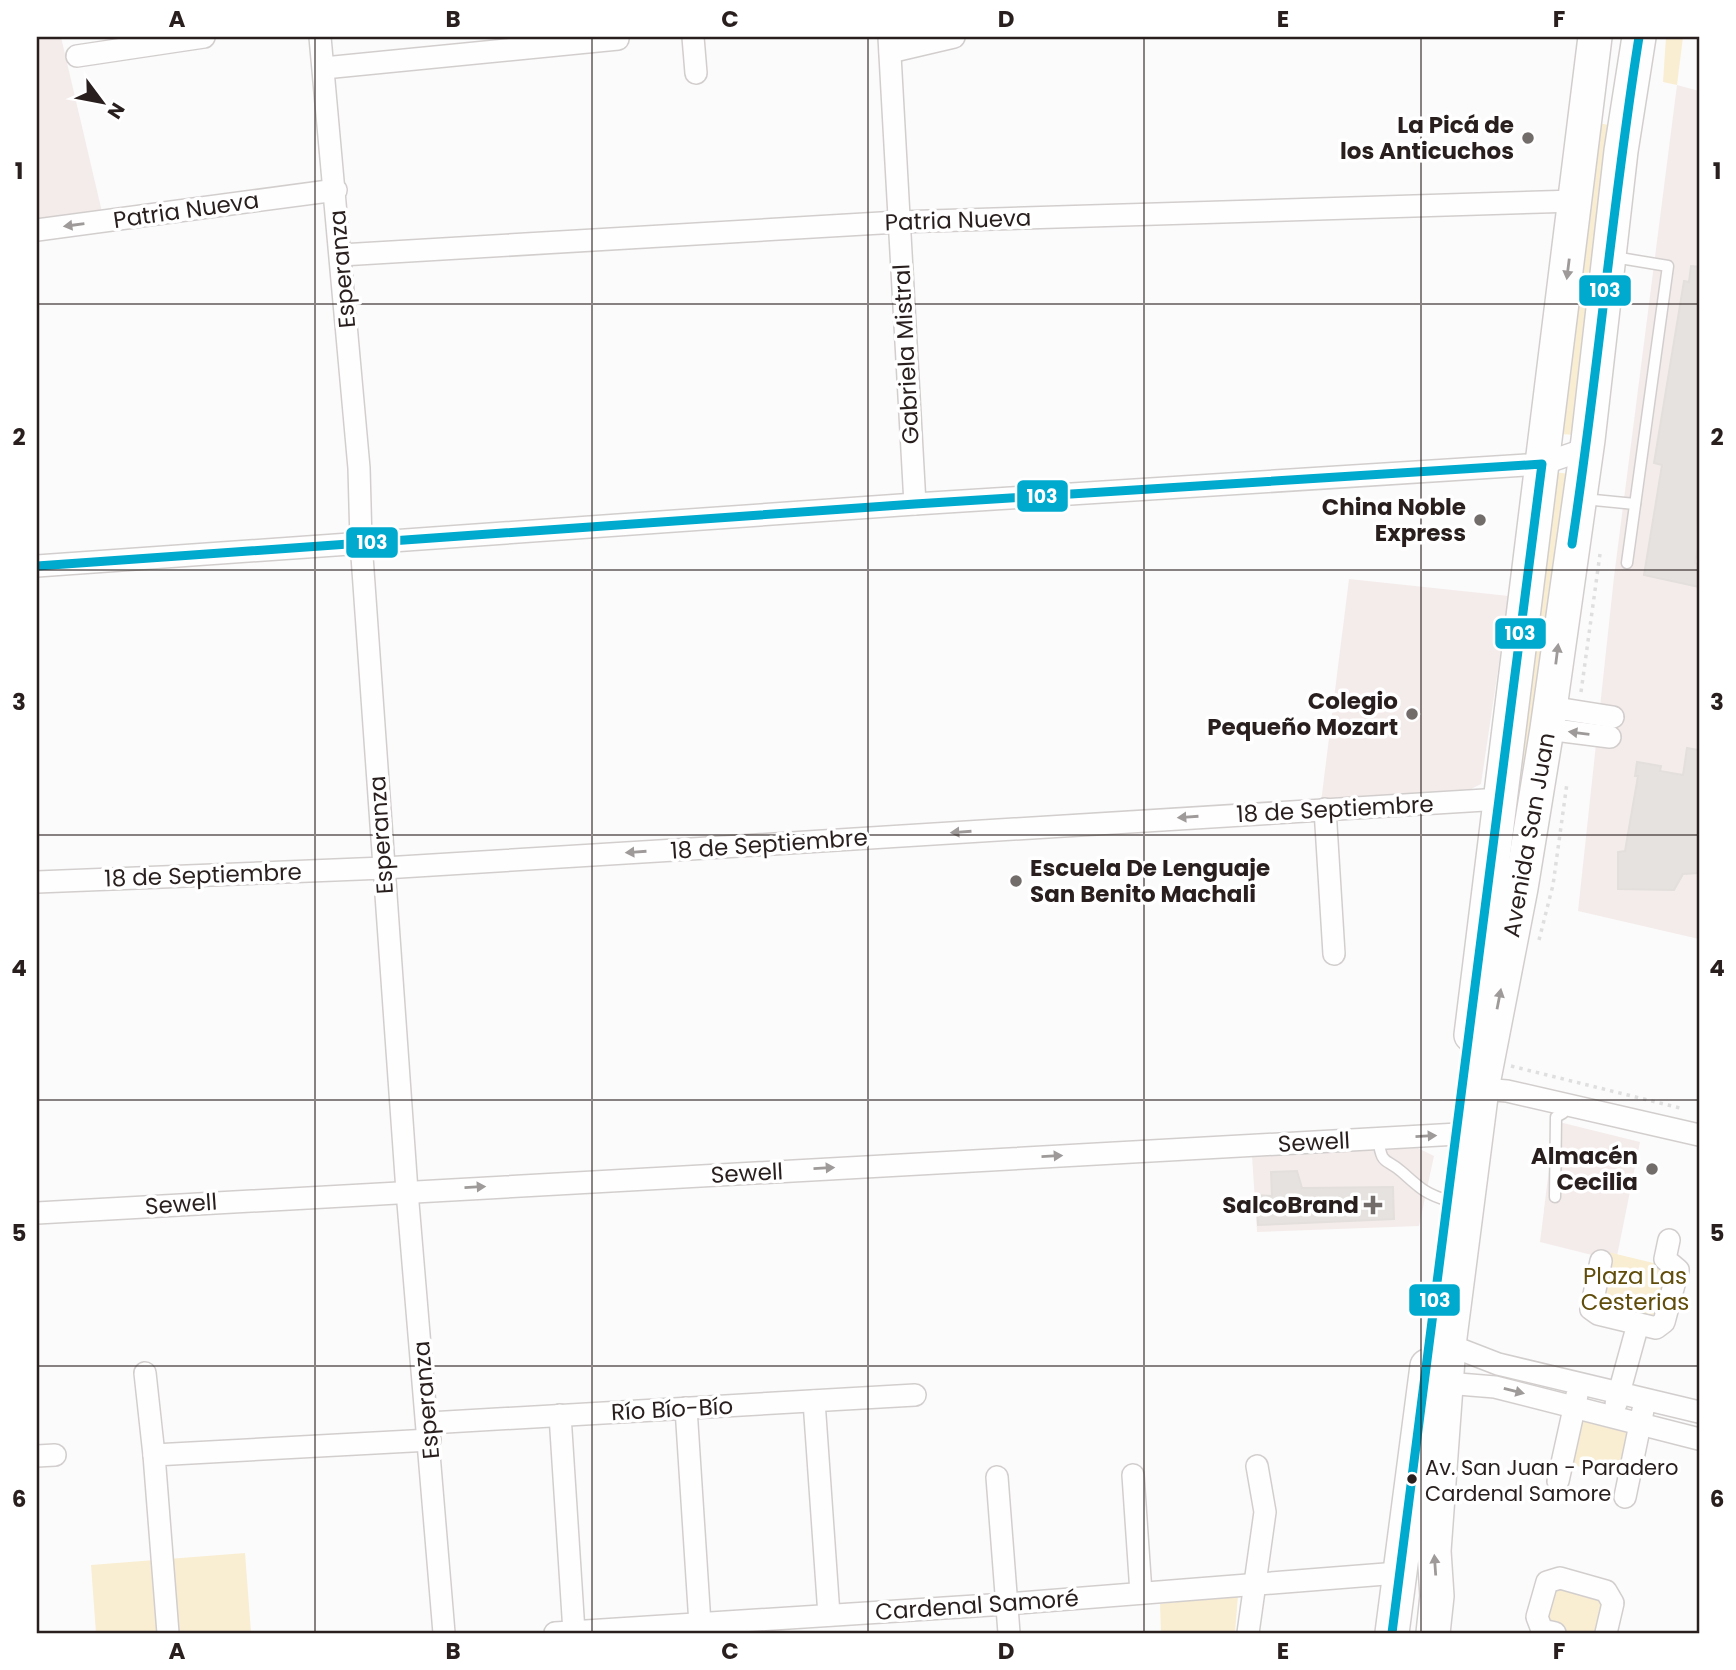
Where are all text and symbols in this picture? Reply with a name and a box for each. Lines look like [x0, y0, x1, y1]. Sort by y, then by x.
text: A [169, 3, 186, 35]
text: B [445, 3, 461, 35]
text: C [721, 3, 739, 35]
text: D [998, 3, 1014, 35]
text: E [1277, 3, 1289, 35]
text: F [1553, 3, 1565, 35]
north arrow [66, 66, 136, 136]
text: N [101, 98, 131, 124]
place label: La Picá de los Anticuchos [1340, 109, 1514, 167]
marker: La Picá de los Anticuchos [1520, 130, 1536, 146]
text: 1 [15, 155, 23, 187]
text: 1 [1713, 155, 1721, 187]
street label: Patria Nueva [111, 184, 261, 236]
street label: Patria Nueva [884, 201, 1032, 239]
street label: Esperanza [321, 209, 363, 329]
one-way arrow [62, 220, 84, 231]
one-way arrow [1562, 258, 1573, 280]
street label: Gabriela Mistral [885, 263, 927, 445]
line badge: 103 [1578, 274, 1632, 307]
text: 103 [1589, 277, 1621, 304]
text: 2 [12, 421, 26, 453]
text: 2 [1710, 421, 1724, 453]
line badge: 103 [1016, 479, 1069, 513]
text: 103 [1026, 483, 1058, 510]
place label: China Noble Express [1322, 491, 1466, 549]
marker: China Noble Express [1472, 512, 1488, 528]
line badge: 103 [345, 526, 399, 559]
text: 103 [356, 529, 388, 556]
line badge: 103 [1494, 617, 1547, 650]
text: 103 [1504, 620, 1536, 647]
one-way arrow [1552, 643, 1563, 665]
place label: Colegio Pequeño Mozart [1207, 685, 1398, 743]
text: 3 [12, 686, 26, 718]
text: 3 [1710, 686, 1724, 718]
marker: Colegio Pequeño Mozart [1404, 706, 1420, 722]
one-way arrow [1567, 728, 1589, 739]
street label: Avenida San Juan [1495, 730, 1563, 940]
street label: Esperanza [361, 775, 401, 895]
street label: 18 de Septiembre [1235, 788, 1435, 830]
one-way arrow [1177, 812, 1199, 823]
street label: 18 de Septiembre [669, 821, 869, 867]
one-way arrow [950, 826, 972, 837]
one-way arrow [625, 847, 647, 858]
place label: Escuela De Lenguaje San Benito Machali [1030, 852, 1270, 910]
street label: 18 de Septiembre [104, 856, 302, 894]
marker: Escuela De Lenguaje San Benito Machali [1008, 873, 1024, 889]
text: 4 [11, 952, 27, 984]
text: 4 [1709, 952, 1725, 984]
one-way arrow [1493, 988, 1504, 1010]
street label: Sewell [1277, 1124, 1351, 1160]
one-way arrow [1415, 1130, 1437, 1141]
place label: Almacén Cecilia [1531, 1140, 1638, 1198]
one-way arrow [1041, 1151, 1063, 1162]
street label: Sewell [710, 1155, 784, 1191]
marker: Almacén Cecilia [1644, 1161, 1660, 1177]
one-way arrow [814, 1163, 836, 1174]
one-way arrow [464, 1181, 486, 1192]
street label: Sewell [144, 1186, 218, 1222]
place label: SalcoBrand [1222, 1189, 1359, 1221]
marker: SalcoBrand [1365, 1197, 1381, 1213]
text: 5 [12, 1217, 26, 1249]
text: 5 [1710, 1217, 1724, 1249]
park label: Plaza Las Cesterias [1581, 1260, 1689, 1318]
line badge: 103 [1408, 1283, 1461, 1317]
text: 103 [1419, 1287, 1451, 1314]
street label: Esperanza [405, 1340, 447, 1460]
one-way arrow [1503, 1386, 1525, 1397]
street label: Río Bío-Bío [610, 1390, 734, 1428]
place label: Av. San Juan - Paradero Cardenal Samore [1425, 1453, 1678, 1508]
marker: Av. San Juan - Paradero Cardenal Samore [1405, 1472, 1419, 1486]
text: 6 [12, 1483, 26, 1515]
text: 6 [1710, 1483, 1724, 1515]
one-way arrow [1429, 1554, 1440, 1576]
street label: Cardenal Samoré [874, 1582, 1080, 1628]
text: A [169, 1635, 186, 1667]
text: B [445, 1635, 461, 1667]
text: C [721, 1635, 739, 1667]
text: D [998, 1635, 1014, 1667]
text: E [1277, 1635, 1289, 1667]
text: F [1553, 1635, 1565, 1667]

